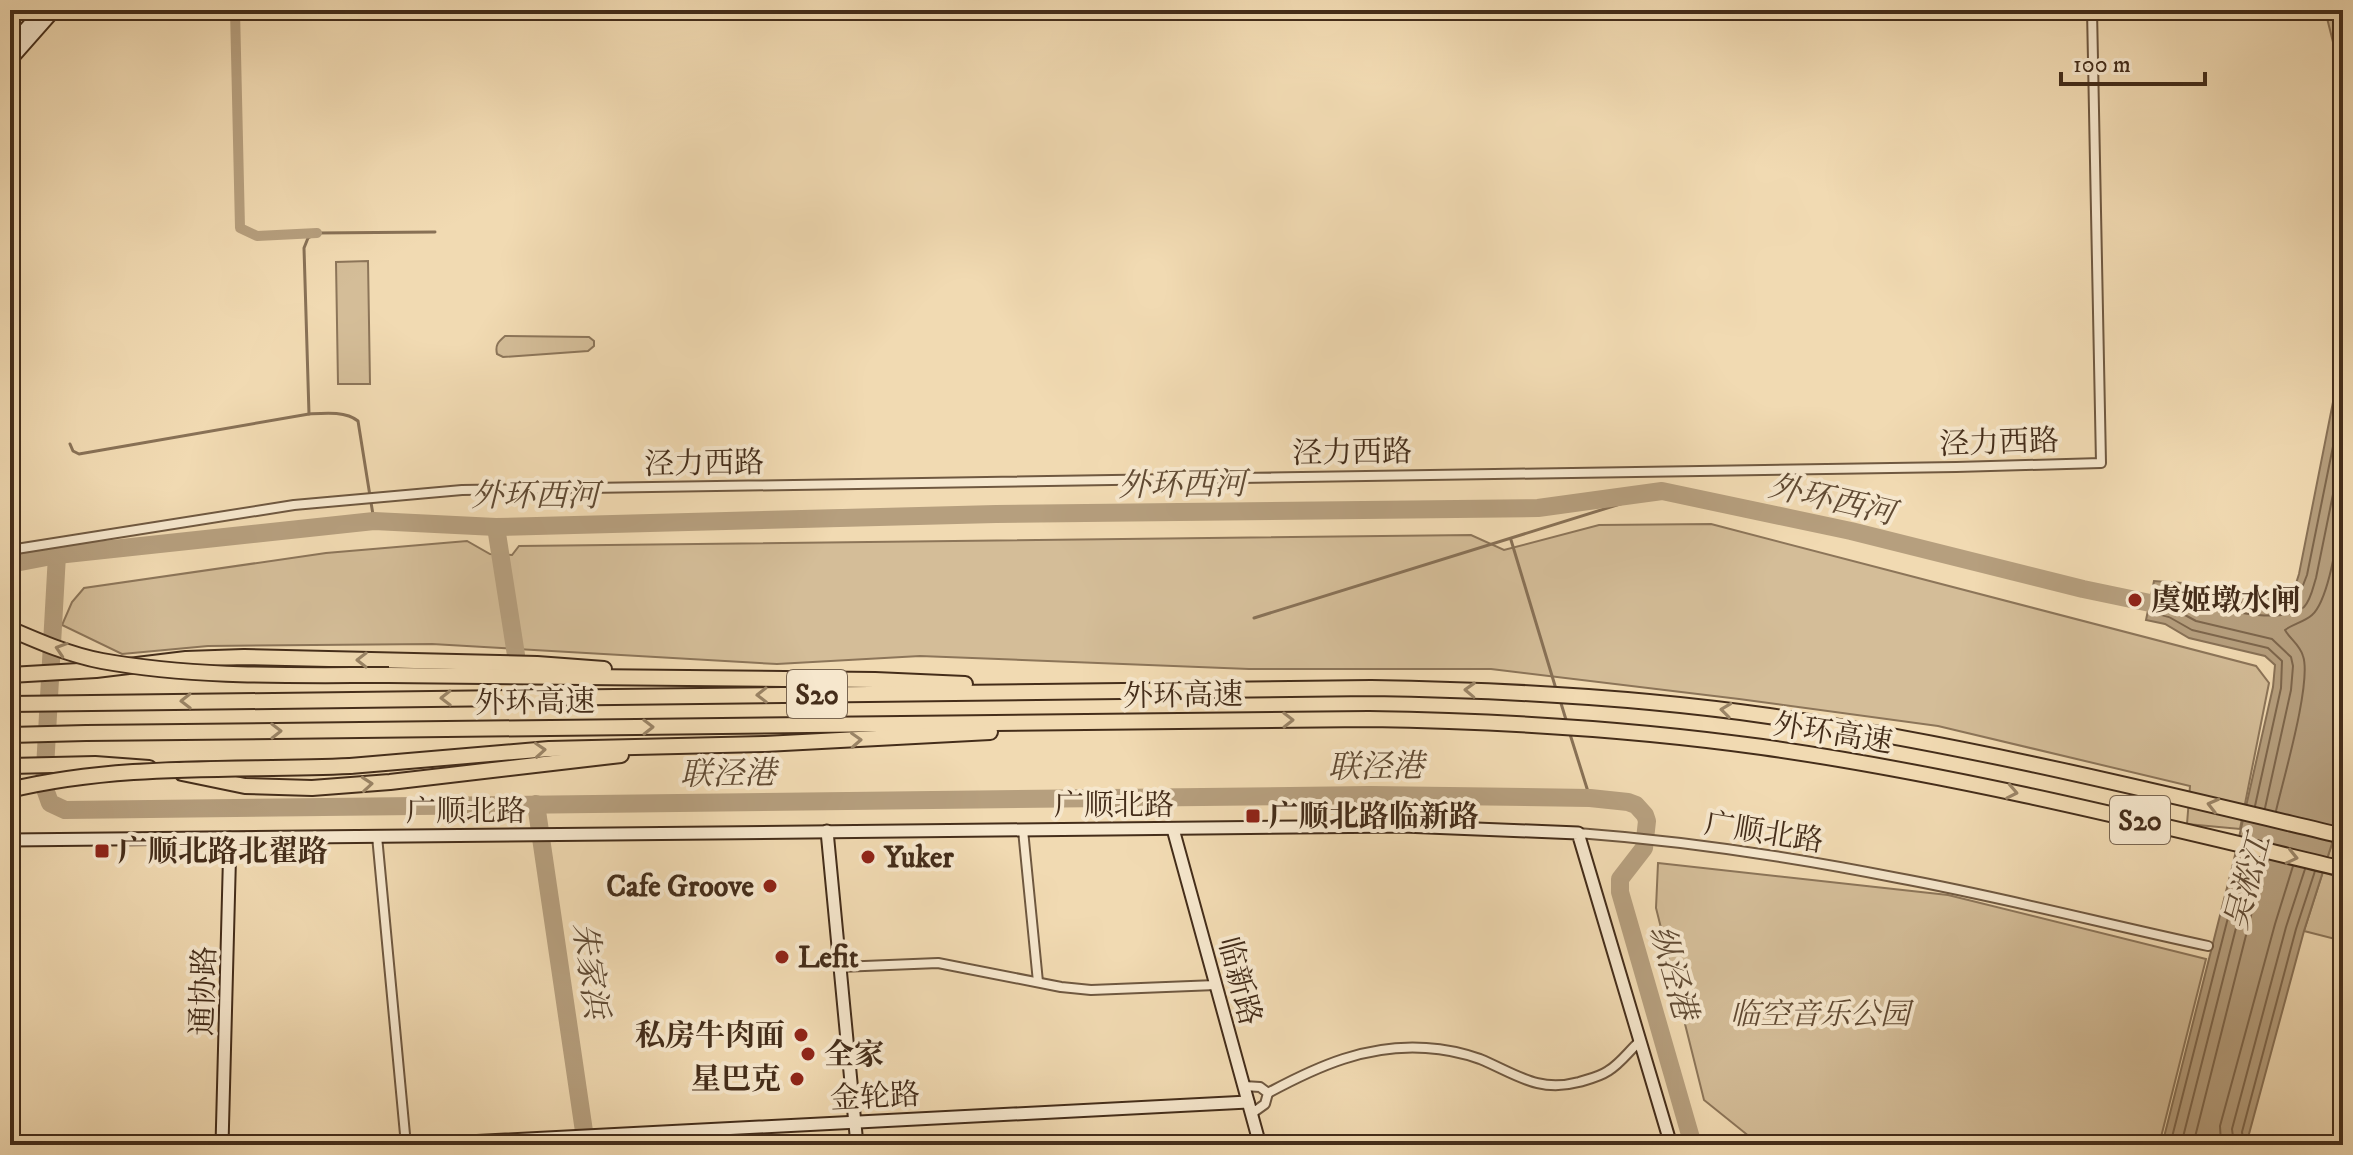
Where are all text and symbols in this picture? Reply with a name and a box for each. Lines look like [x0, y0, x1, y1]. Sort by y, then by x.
scale bar [2061, 36, 2205, 86]
text: 100 m [2073, 50, 2131, 80]
street label: 泾力西路 [1938, 423, 2060, 464]
street label: 泾力西路 [1292, 434, 1412, 473]
street label: 泾力西路 [644, 445, 764, 484]
water label: 外环西河 [1118, 465, 1251, 507]
water label: 外环西河 [1765, 467, 1903, 536]
water label: 外环西河 [471, 477, 604, 517]
place label: 虞姬墩水闸 [2151, 583, 2301, 620]
marker: 虞姬墩水闸 [2126, 591, 2144, 609]
one-way arrow [55, 643, 69, 659]
one-way arrow [355, 652, 368, 669]
road number: S20 [787, 670, 847, 718]
street label: 外环高速 [1123, 677, 1243, 716]
one-way arrow [1463, 681, 1476, 698]
street label: 外环高速 [475, 684, 595, 723]
one-way arrow [755, 686, 768, 704]
one-way arrow [439, 689, 452, 707]
one-way arrow [179, 692, 192, 709]
one-way arrow [1719, 702, 1733, 719]
street label: 外环高速 [1771, 707, 1895, 762]
one-way arrow [1282, 711, 1295, 729]
one-way arrow [642, 718, 655, 736]
one-way arrow [270, 722, 283, 739]
one-way arrow [850, 732, 863, 749]
one-way arrow [534, 742, 547, 759]
water label: 联泾港 [1328, 747, 1428, 789]
water label: 联泾港 [680, 754, 780, 796]
one-way arrow [361, 776, 374, 793]
one-way arrow [2005, 782, 2018, 799]
street label: 广顺北路 [1054, 788, 1174, 825]
street label: 广顺北路 [406, 794, 526, 831]
road number: S20 [2110, 796, 2170, 844]
one-way arrow [2206, 797, 2220, 814]
place label: 广顺北路临新路 [1269, 799, 1479, 836]
street label: 广顺北路 [1702, 806, 1826, 861]
marker: 广顺北路临新路 [1244, 807, 1262, 825]
water label: 吴淞江 [2217, 827, 2282, 934]
place label: 广顺北路北翟路 [118, 834, 328, 871]
place label: Yuker [883, 840, 955, 877]
marker: 广顺北路北翟路 [93, 842, 111, 860]
marker: Yuker [859, 848, 877, 866]
one-way arrow [2285, 848, 2299, 865]
place label: Cafe Groove [606, 869, 755, 906]
marker: Cafe Groove [761, 877, 779, 895]
water label: 朱家浜 [563, 920, 616, 1024]
water label: 纵泾港 [1640, 921, 1706, 1028]
street label: 临新路 [1209, 933, 1268, 1030]
place label: Lefit [798, 940, 859, 977]
street label: 通协路 [184, 945, 225, 1037]
marker: Lefit [773, 948, 791, 966]
park label: 临空音乐公园 [1730, 997, 1914, 1034]
place label: 私房牛肉面 [635, 1018, 785, 1055]
marker: 私房牛肉面 [792, 1026, 810, 1044]
place label: 全家 [824, 1037, 884, 1074]
marker: 全家 [799, 1045, 817, 1063]
place label: 星巴克 [691, 1062, 781, 1099]
marker: 星巴克 [788, 1070, 806, 1088]
street label: 金轮路 [829, 1077, 921, 1118]

